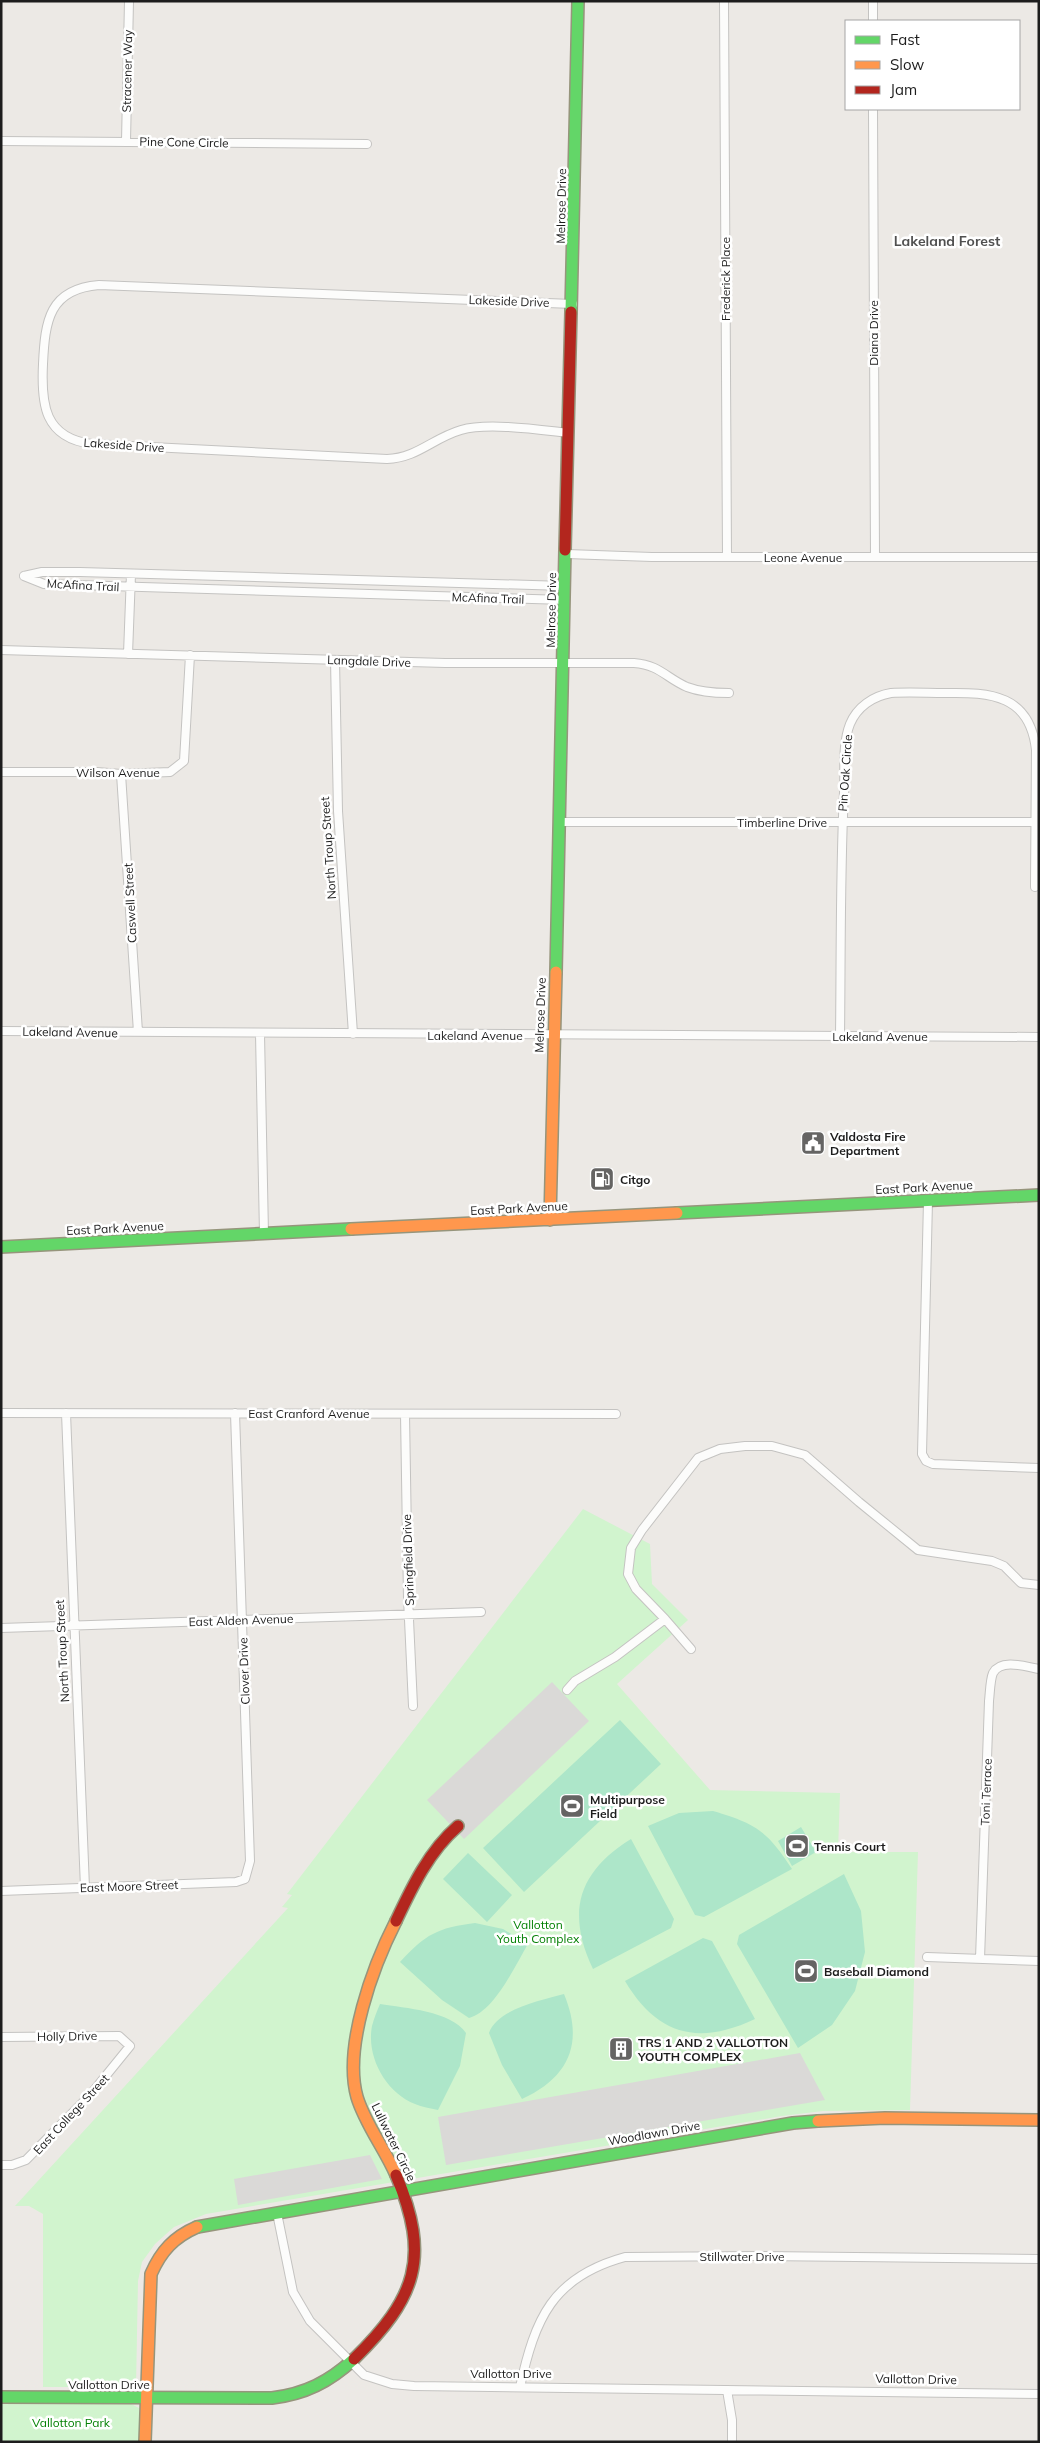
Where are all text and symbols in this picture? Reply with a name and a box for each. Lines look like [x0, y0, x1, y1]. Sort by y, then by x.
legend [845, 20, 1020, 110]
street label: Stracener Way [119, 29, 135, 112]
text: Fast [890, 30, 920, 49]
text: Slow [890, 55, 924, 74]
text: Jam [890, 80, 917, 99]
street label: Pine Cone Circle [139, 134, 229, 150]
street label: Melrose Drive [553, 168, 569, 244]
district label: Lakeland Forest [894, 232, 1001, 250]
street label: Frederick Place [718, 237, 733, 321]
street label: Lakeside Drive [468, 292, 550, 310]
street label: Diana Drive [866, 300, 881, 366]
street label: Lakeside Drive [83, 435, 165, 455]
street label: Leone Avenue [764, 550, 842, 565]
street label: Melrose Drive [543, 572, 559, 648]
street label: McAfina Trail [46, 576, 120, 594]
street label: McAfina Trail [451, 589, 525, 607]
street label: Langdale Drive [327, 652, 411, 670]
street label: Pin Oak Circle [835, 734, 855, 812]
street label: Wilson Avenue [76, 765, 160, 780]
street label: North Troup Street [317, 796, 339, 900]
street label: Timberline Drive [737, 815, 827, 830]
street label: Caswell Street [120, 863, 140, 943]
street label: Melrose Drive [531, 977, 549, 1053]
street label: Lakeland Avenue [22, 1024, 118, 1040]
street label: Lakeland Avenue [427, 1028, 523, 1043]
street label: Lakeland Avenue [832, 1029, 928, 1044]
place label: Valdosta Fire Department [829, 1129, 906, 1158]
public building icon: Valdosta Fire Department [800, 1130, 826, 1156]
fuel station icon: Citgo [589, 1166, 615, 1192]
place label: Citgo [620, 1172, 650, 1187]
street label: East Park Avenue [875, 1177, 973, 1197]
street label: East Park Avenue [470, 1198, 568, 1218]
street label: East Park Avenue [66, 1218, 164, 1238]
street label: East Cranford Avenue [248, 1406, 370, 1421]
street label: Springfield Drive [399, 1514, 417, 1606]
street label: North Troup Street [52, 1599, 72, 1703]
street label: East Alden Avenue [188, 1611, 294, 1629]
street label: Clover Drive [235, 1637, 253, 1705]
street label: Toni Terrace [977, 1758, 995, 1826]
place label: Multipurpose Field [590, 1792, 665, 1821]
sports icon: Multipurpose Field [559, 1793, 585, 1819]
sports icon: Tennis Court [784, 1833, 810, 1859]
place label: Tennis Court [814, 1839, 886, 1854]
street label: East Moore Street [80, 1877, 178, 1895]
park label: Vallotton Youth Complex [496, 1917, 580, 1946]
sports icon: Baseball Diamond [793, 1958, 819, 1984]
place label: Baseball Diamond [824, 1964, 929, 1979]
street label: Holly Drive [37, 2028, 97, 2044]
place label: TRS 1 AND 2 VALLOTTON YOUTH COMPLEX [637, 2035, 788, 2064]
building icon: TRS 1 AND 2 VALLOTTON YOUTH COMPLEX [608, 2036, 634, 2062]
street label: East College Street [30, 2071, 112, 2157]
street label: Lullwater Circle [369, 2100, 419, 2184]
street label: Woodlawn Drive [607, 2118, 701, 2148]
street label: Stillwater Drive [700, 2249, 784, 2264]
street label: Vallotton Drive [470, 2366, 552, 2381]
street label: Vallotton Drive [875, 2371, 957, 2387]
street label: Vallotton Drive [68, 2377, 150, 2392]
park label: Vallotton Park [32, 2415, 111, 2430]

